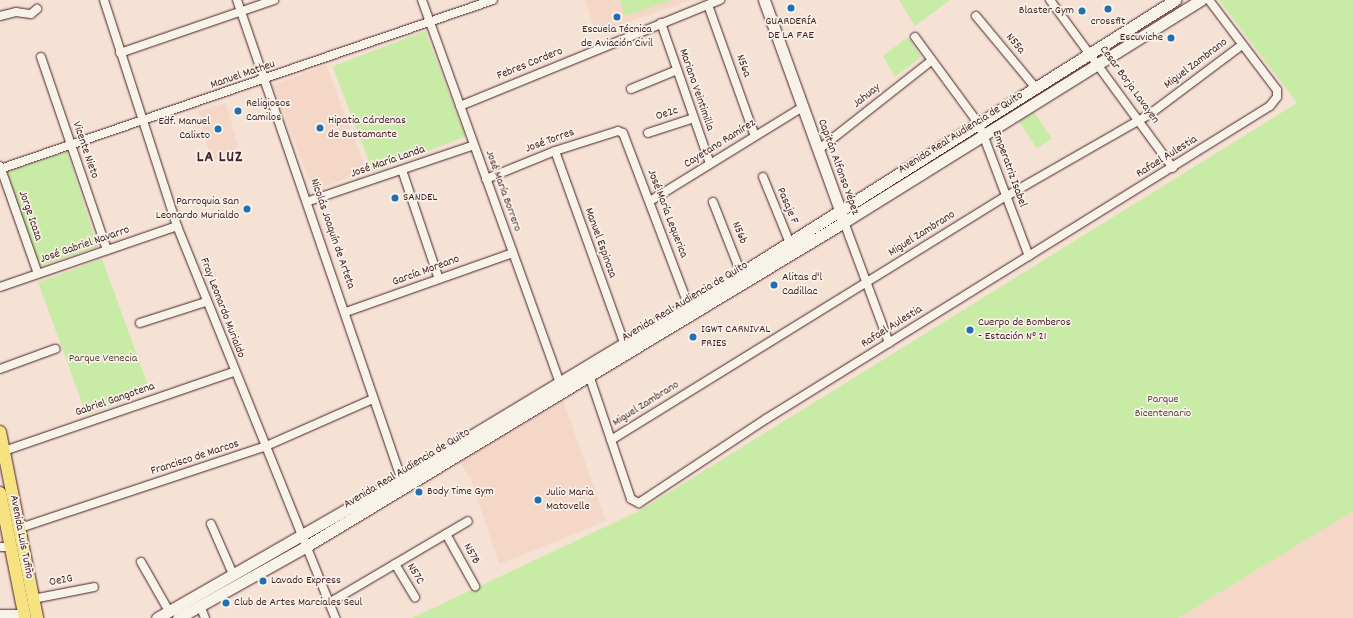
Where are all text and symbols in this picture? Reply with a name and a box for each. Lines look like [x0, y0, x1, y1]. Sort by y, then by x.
marker: GUARDERÍA DE LA FAE [786, 3, 796, 13]
place label: Blaster Gym [1019, 4, 1074, 18]
marker: crossfit [1103, 4, 1113, 14]
marker: Blaster Gym [1077, 6, 1087, 16]
marker: Escuela Técnica de Aviación Civil [612, 12, 622, 22]
place label: GUARDERÍA DE LA FAE [765, 15, 817, 43]
place label: crossfit [1091, 15, 1125, 29]
place label: Escuela Técnica de Aviación Civil [581, 23, 653, 51]
street label: N55a [1002, 31, 1028, 57]
place label: Escuviche [1120, 31, 1163, 45]
marker: Escuviche [1166, 33, 1176, 43]
street label: Miguel Zambrano [1161, 35, 1231, 93]
street label: Cesar Borja Lavayen [1096, 43, 1162, 127]
street label: Febres Cordero [495, 44, 565, 84]
street label: Mariano Veintimilla [675, 47, 717, 133]
street label: N56a [732, 53, 754, 79]
street label: Manuel Matheu [209, 57, 277, 93]
street label: Jahuay [850, 81, 884, 111]
street label: Avenida Real Audiencia de Quito [896, 89, 1026, 177]
place label: Religiosos Camilos [246, 97, 290, 125]
street label: Oe2c [654, 104, 680, 124]
marker: Religiosos Camilos [233, 106, 243, 116]
place label: Hipatia Cárdenas de Bustamante [328, 114, 406, 142]
place label: Edf. Manuel Calixto [158, 115, 210, 143]
street label: Cayetano Ramírez [682, 116, 758, 172]
street label: Capitán Alfonso Yépez [814, 117, 862, 217]
street label: Vicente Nieto [69, 120, 101, 180]
marker: Hipatia Cárdenas de Bustamante [315, 123, 325, 133]
marker: Edf. Manuel Calixto [213, 124, 223, 134]
street label: José Torres [524, 126, 576, 156]
street label: Emperatriz Isabel [988, 129, 1030, 209]
street label: Rafael Aulestia [1134, 133, 1200, 181]
street label: José María Landa [349, 143, 427, 181]
district label: LA LUZ [197, 148, 243, 168]
street label: José María Borrero [482, 148, 524, 234]
street label: José María Lequerica [644, 168, 690, 260]
street label: Nicolás Joaquín de Arteta [306, 177, 358, 291]
street label: Pasaje F [773, 186, 801, 226]
street label: Jorge Icaza [15, 189, 45, 243]
place label: SANDEL [403, 191, 437, 205]
marker: SANDEL [390, 193, 400, 203]
place label: Parroquia San Leonardo Murialdo [156, 195, 239, 223]
marker: Parroquia San Leonardo Murialdo [242, 204, 252, 214]
street label: Manuel Espinoza [581, 206, 619, 280]
street label: Miguel Zambrano [886, 208, 958, 260]
street label: N56b [728, 220, 750, 246]
street label: José Gabriel Navarro [38, 223, 132, 267]
street label: García Moreano [391, 252, 461, 290]
street label: Fray Leonardo Murialdo [196, 256, 248, 360]
street label: Avenida Real Audiencia de Quito [619, 259, 751, 345]
place label: Alitas d'l Cadillac [782, 271, 822, 299]
marker: Alitas d'l Cadillac [769, 280, 779, 290]
street label: Rafael Aulestia [859, 303, 925, 351]
place label: Cuerpo de Bomberos - Estación N° 21 [978, 316, 1071, 344]
place label: IGWT CARNIVAL FRIES [701, 323, 770, 351]
marker: Cuerpo de Bomberos - Estación N° 21 [965, 325, 975, 335]
marker: IGWT CARNIVAL FRIES [688, 332, 698, 342]
park label: Parque Venecia [69, 352, 137, 366]
street label: Miguel Zambrano [610, 378, 682, 430]
street label: Gabriel Gangotena [73, 380, 157, 420]
park label: Parque Bicentenario [1135, 393, 1191, 421]
street label: Avenida Real Audiencia de Quito [341, 426, 473, 512]
street label: Francisco de Marcos [149, 437, 241, 479]
place label: Body Time Gym [427, 485, 494, 499]
place label: Julio Maria Matovelle [546, 486, 594, 514]
marker: Body Time Gym [414, 487, 424, 497]
street label: Avenida Luis Tufiño [6, 494, 36, 580]
marker: Julio Maria Matovelle [533, 495, 543, 505]
street label: N57B [459, 541, 483, 567]
street label: N57C [403, 561, 427, 587]
street label: Oe2G [48, 572, 74, 590]
place label: Lavado Express [271, 574, 341, 588]
marker: Lavado Express [258, 576, 268, 586]
place label: Club de Artes Marciales Seul [234, 596, 362, 610]
marker: Club de Artes Marciales Seul [221, 598, 231, 608]

